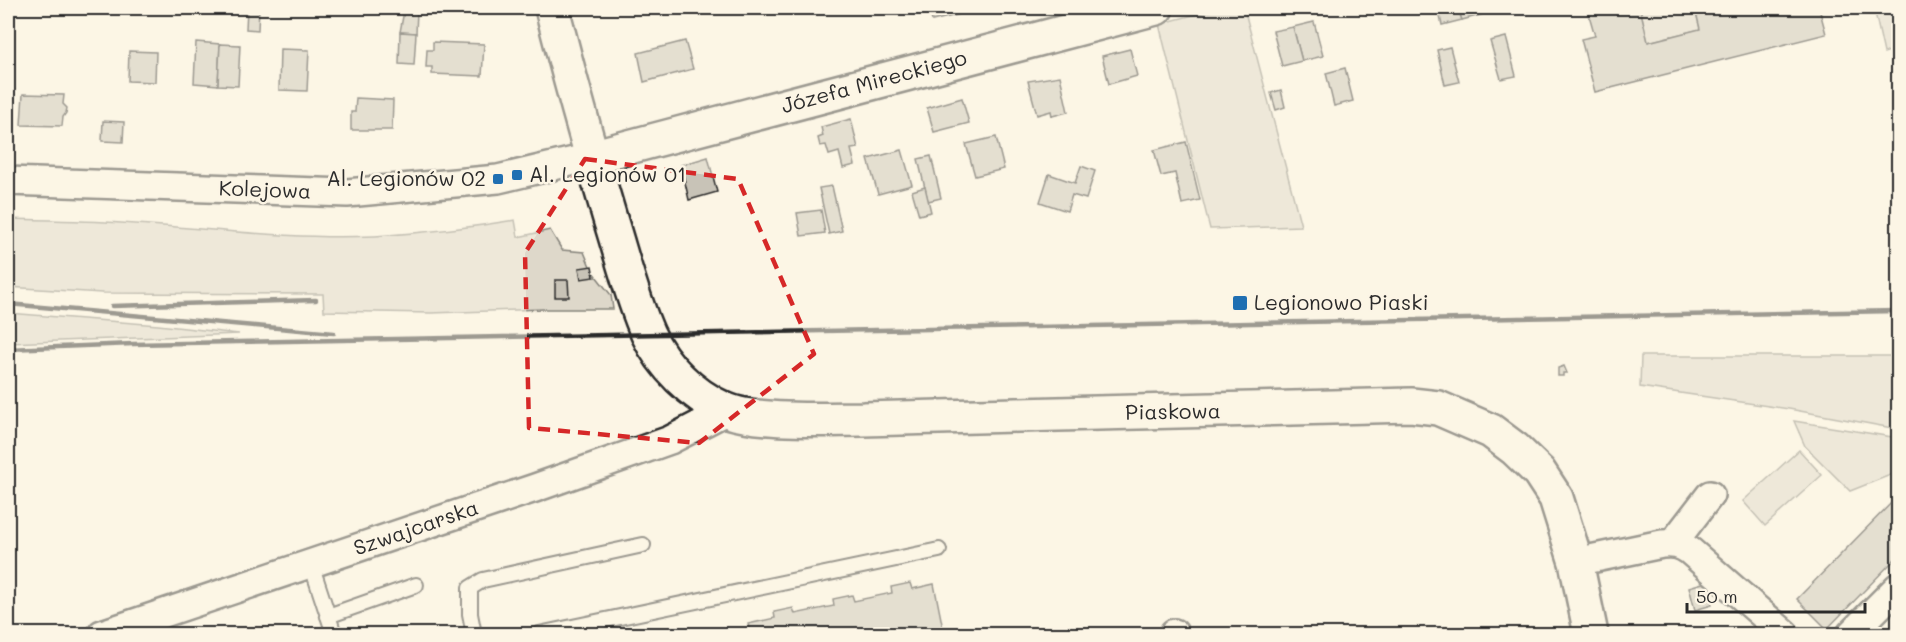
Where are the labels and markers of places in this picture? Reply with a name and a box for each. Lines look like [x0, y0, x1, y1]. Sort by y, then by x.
place label: Al. Legionów 01 [529, 160, 686, 187]
place label: Al. Legionów 02 [326, 164, 486, 191]
marker: Al. Legionów 01 [510, 168, 524, 182]
marker: Al. Legionów 02 [491, 172, 505, 186]
place label: Legionowo Piaski [1254, 288, 1429, 315]
marker: Legionowo Piaski [1231, 294, 1249, 312]

